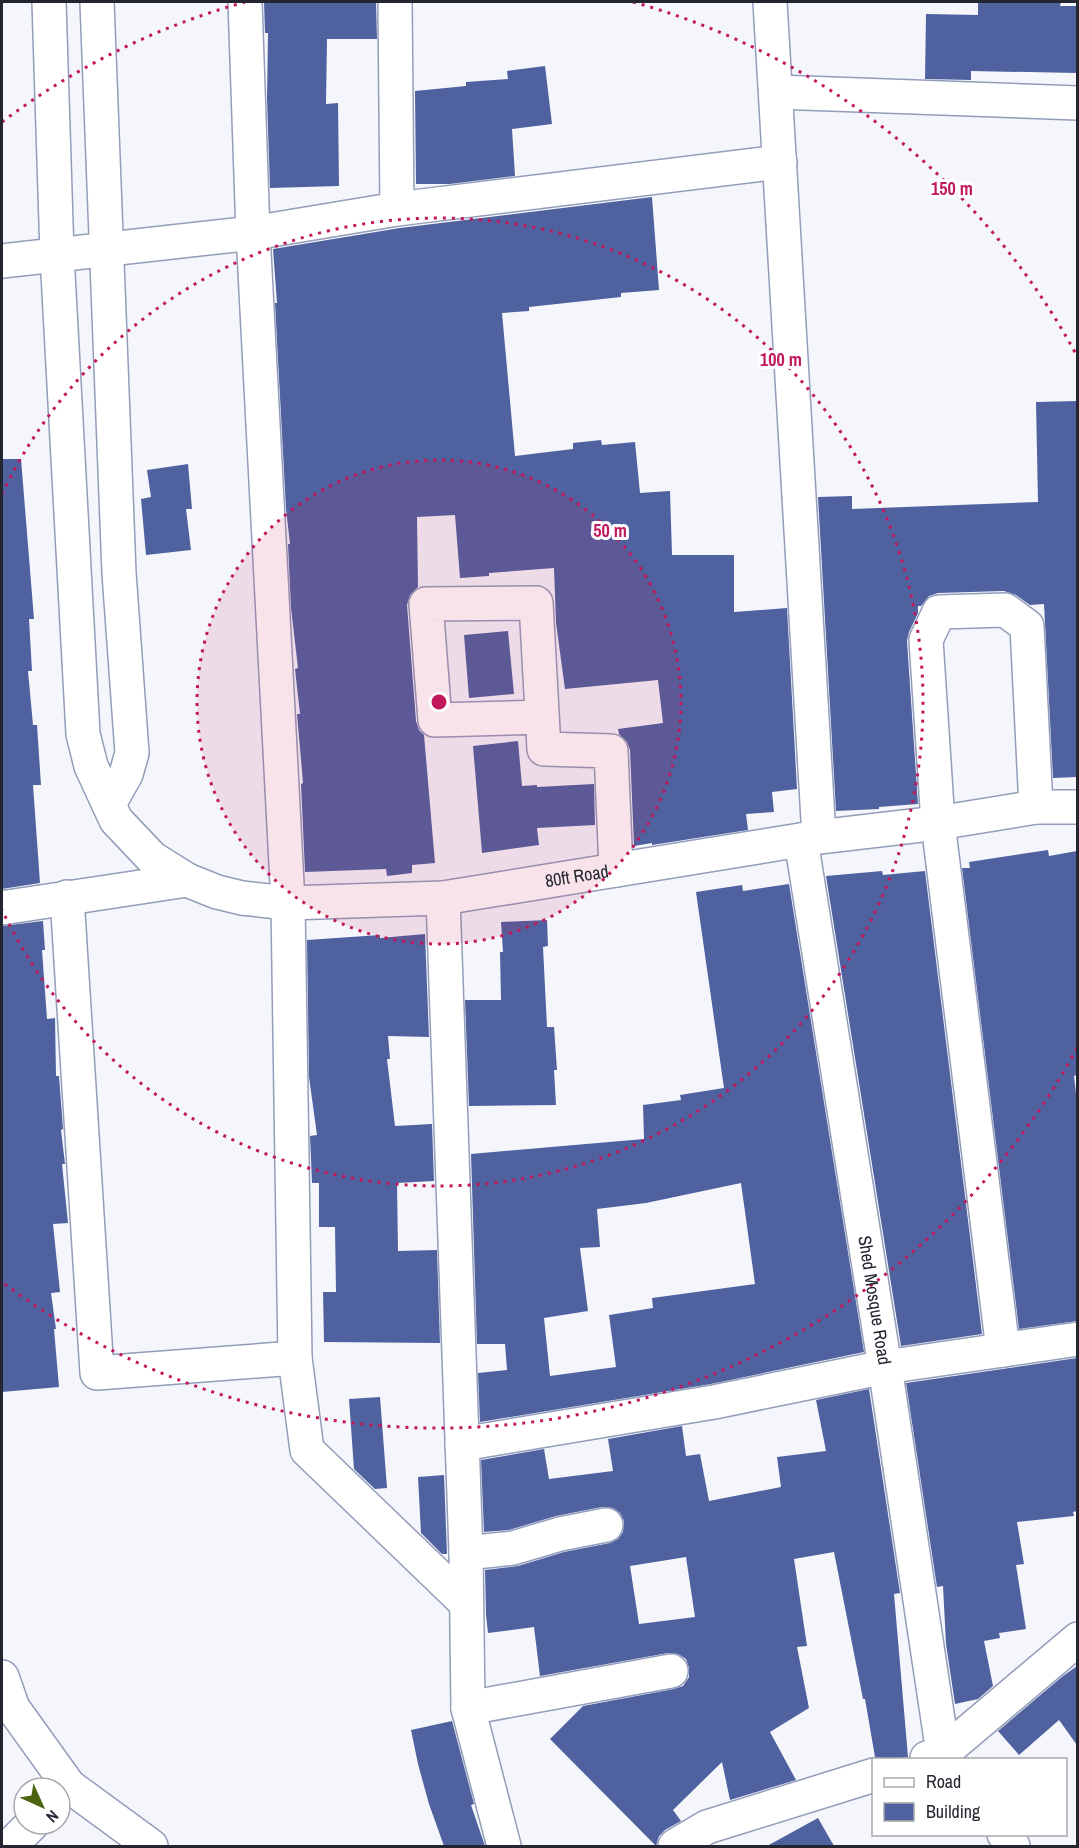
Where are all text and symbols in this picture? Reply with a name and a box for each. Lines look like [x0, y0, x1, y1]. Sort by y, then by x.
text: 150 m [931, 176, 973, 201]
text: 100 m [760, 347, 802, 372]
text: 50 m [593, 518, 627, 543]
centre of rings [429, 692, 449, 712]
street label: 80ft Road [543, 858, 610, 893]
street label: Shed Mosque Road [852, 1234, 897, 1367]
legend [872, 1758, 1067, 1836]
text: Road [926, 1769, 961, 1794]
north arrow [12, 1776, 72, 1836]
text: Building [926, 1799, 981, 1824]
text: N [41, 1805, 64, 1828]

